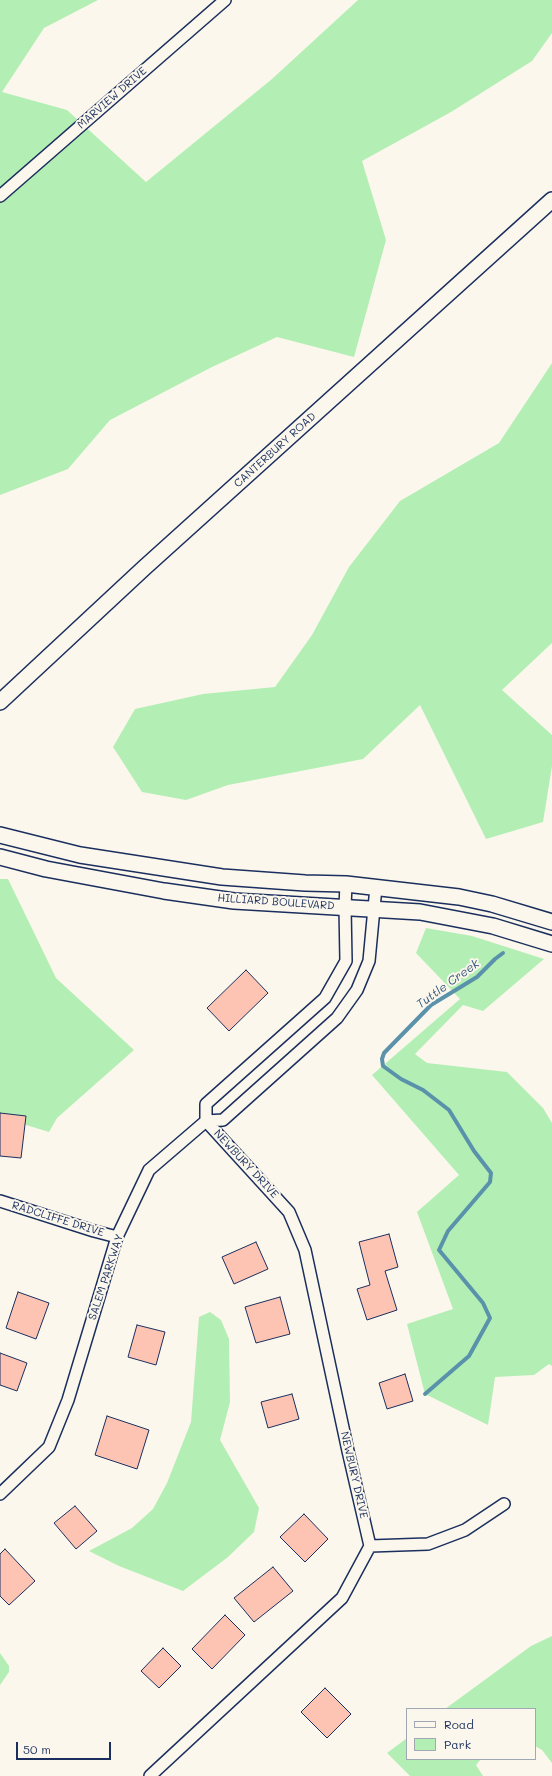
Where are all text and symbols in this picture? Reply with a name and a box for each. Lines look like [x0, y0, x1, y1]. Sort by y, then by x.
street label: MARVIEW DRIVE [75, 64, 149, 132]
street label: CANTERBURY ROAD [231, 410, 319, 490]
street label: HILLIARD BOULEVARD [217, 891, 335, 913]
water label: Tuttle Creek [414, 956, 482, 1012]
street label: NEWBURY DRIVE [211, 1127, 281, 1201]
street label: RADCLIFFE DRIVE [10, 1199, 106, 1239]
street label: SALEM PARKWAY [86, 1232, 126, 1322]
street label: NEWBURY DRIVE [338, 1430, 370, 1520]
legend [406, 1708, 536, 1760]
text: Road [444, 1716, 474, 1732]
scale bar [18, 1734, 113, 1760]
text: Park [444, 1736, 471, 1752]
text: 50 m [23, 1741, 51, 1757]

